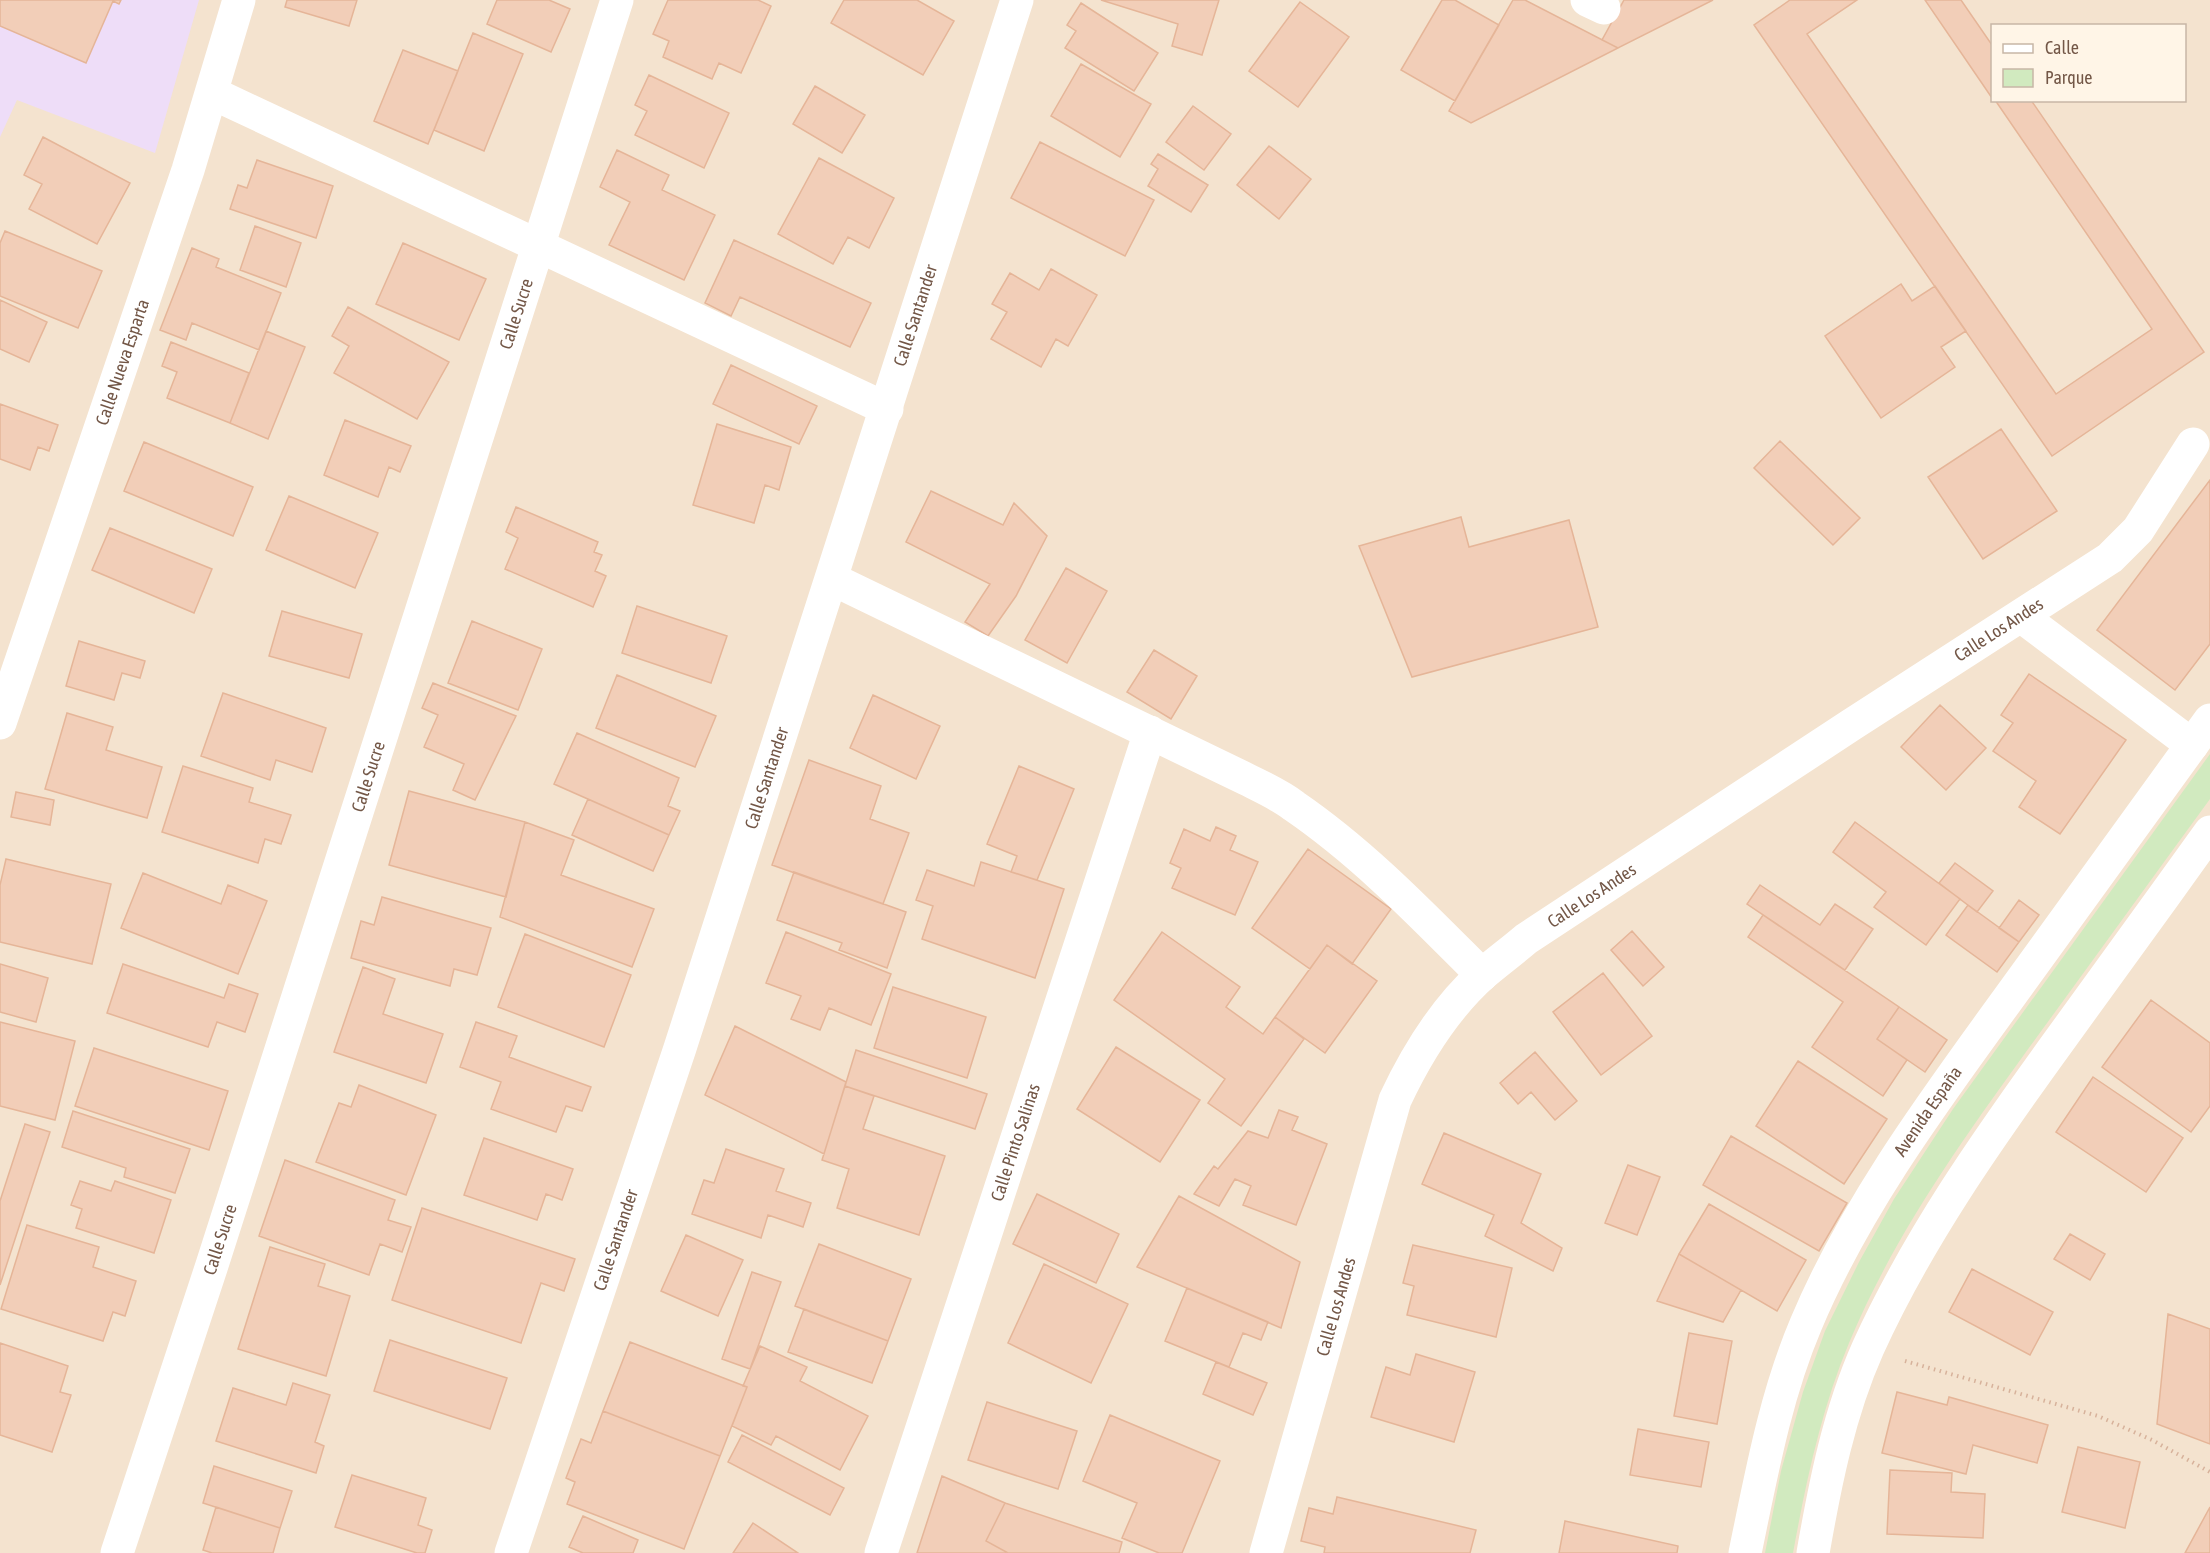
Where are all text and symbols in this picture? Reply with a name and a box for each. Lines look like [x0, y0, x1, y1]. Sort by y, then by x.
legend [1991, 24, 2186, 102]
text: Calle [2045, 37, 2079, 58]
text: Parque [2045, 67, 2093, 88]
street label: Calle Santander [889, 261, 941, 369]
street label: Calle Sucre [495, 276, 537, 352]
street label: Calle Nueva Esparta [91, 296, 153, 428]
street label: Calle Los Andes [1950, 593, 2047, 666]
street label: Calle Santander [740, 724, 793, 831]
street label: Calle Sucre [347, 739, 389, 814]
street label: Calle Los Andes [1543, 859, 1640, 932]
street label: Avenida España [1889, 1062, 1966, 1160]
street label: Calle Pinto Salinas [986, 1081, 1044, 1204]
street label: Calle Santander [589, 1186, 642, 1293]
street label: Calle Sucre [199, 1201, 241, 1277]
street label: Calle Los Andes [1312, 1255, 1360, 1358]

